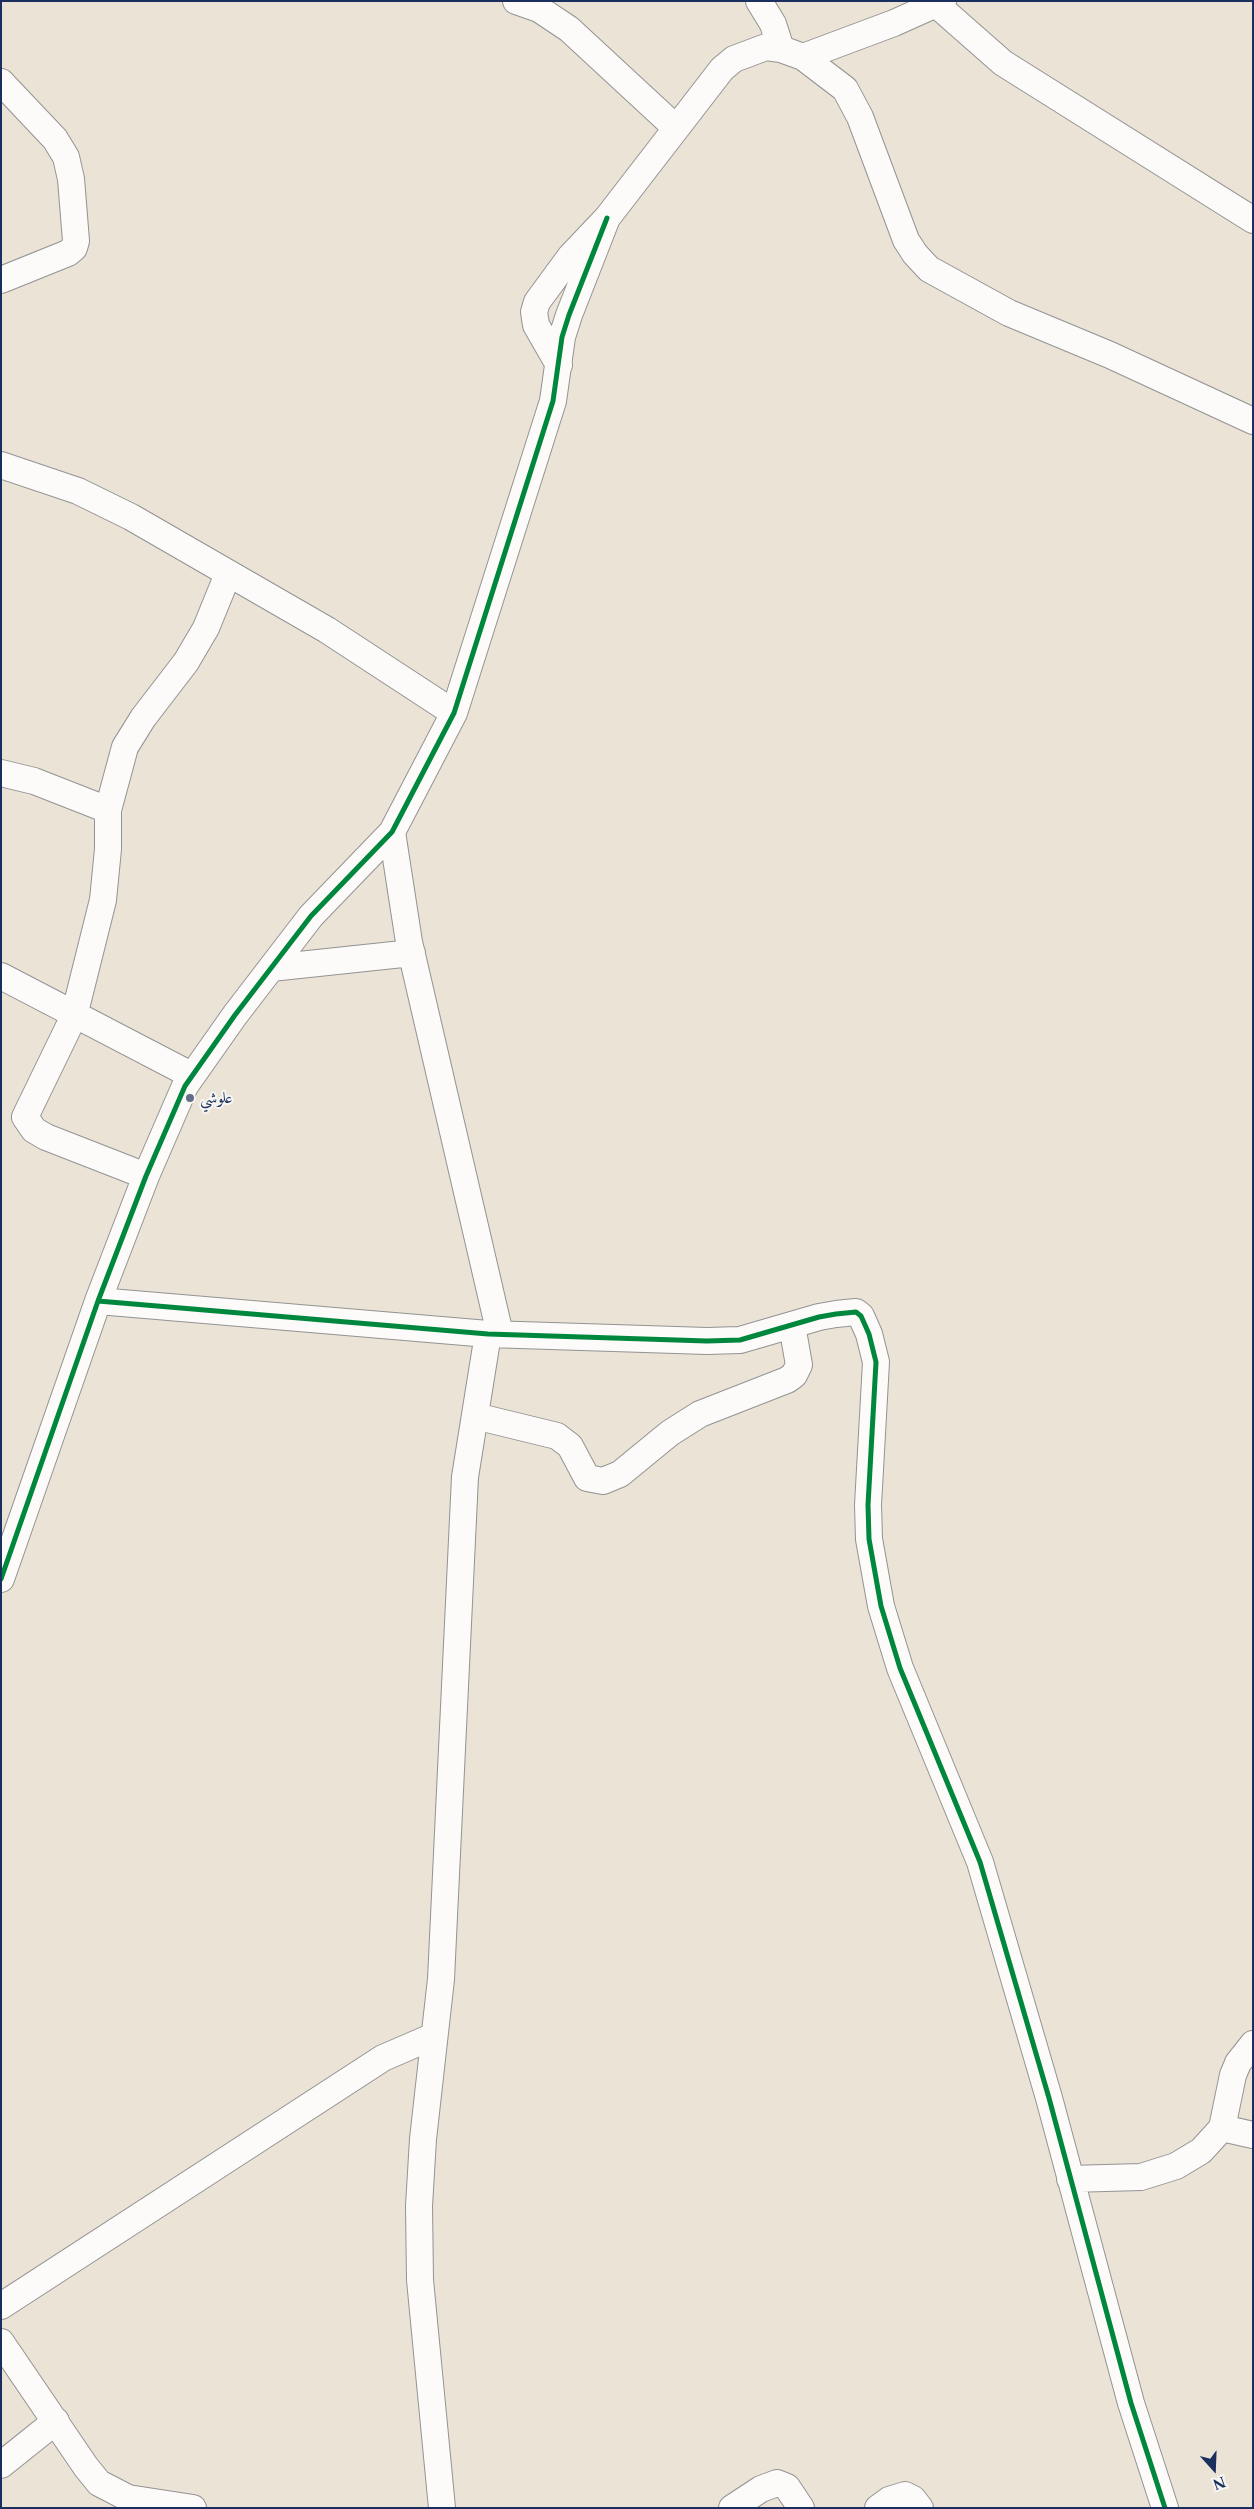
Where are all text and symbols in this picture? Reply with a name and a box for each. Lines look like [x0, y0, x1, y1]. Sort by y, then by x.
place label: علوشي [200, 1088, 233, 1108]
marker: علوشي [184, 1092, 196, 1104]
north arrow [1189, 2444, 1239, 2494]
text: N [1210, 2473, 1228, 2494]

